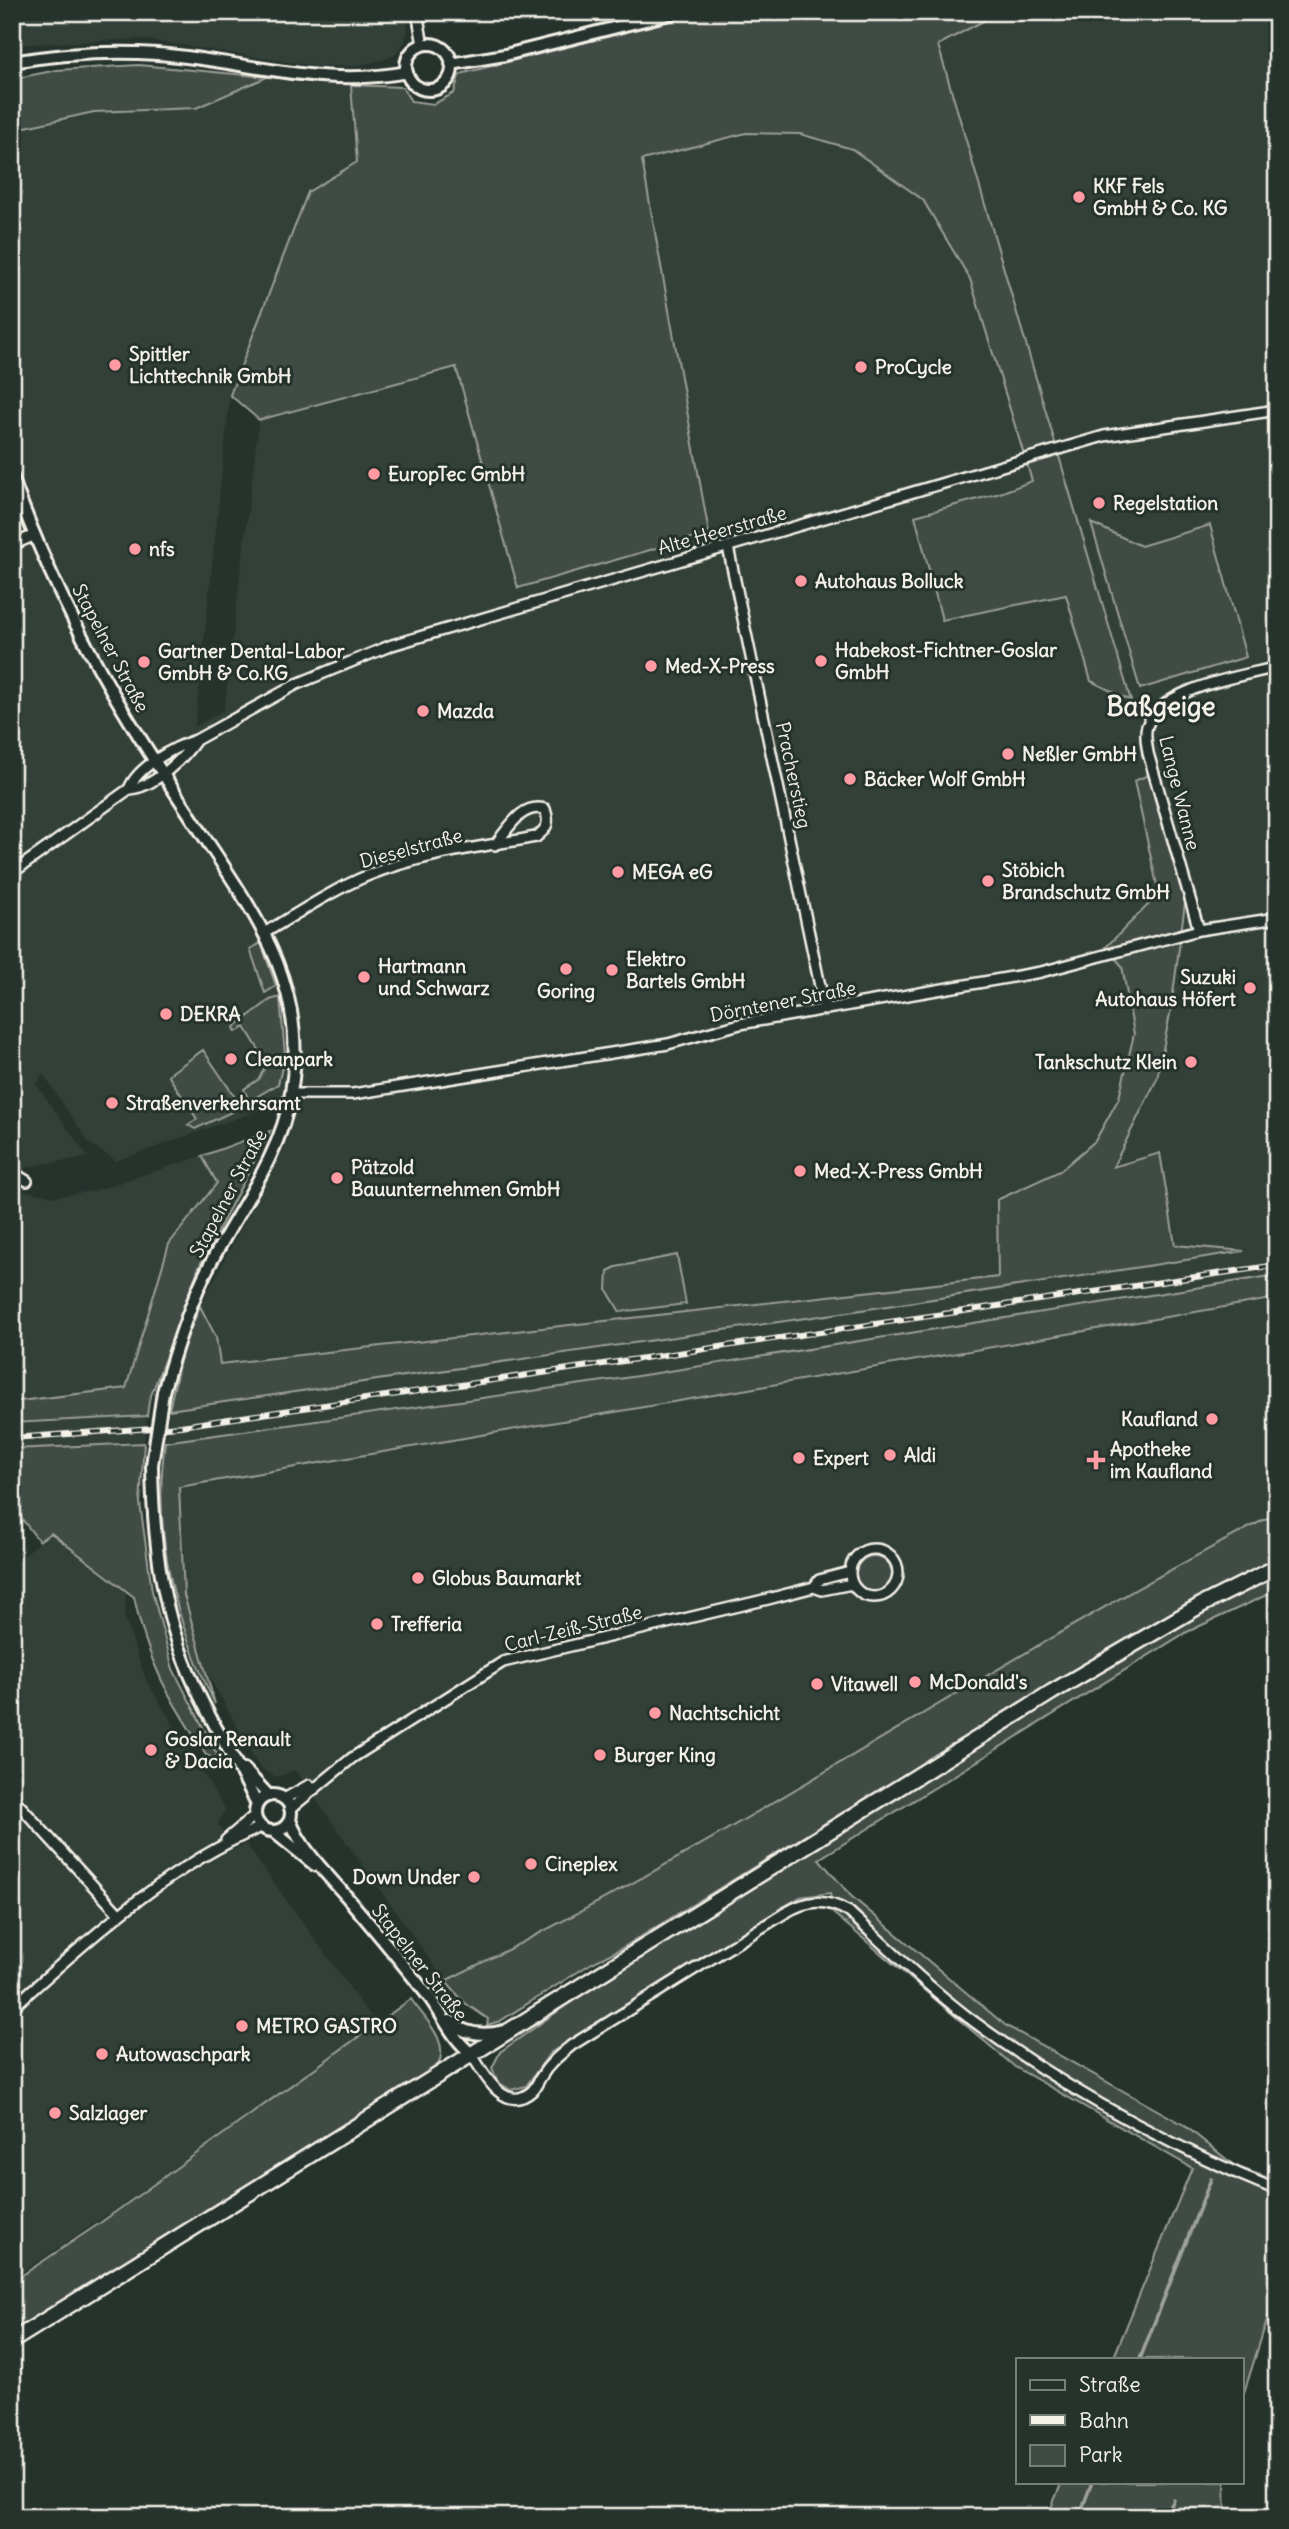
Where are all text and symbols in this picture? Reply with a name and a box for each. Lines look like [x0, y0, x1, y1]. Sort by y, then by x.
place label: KKF Fels GmbH & Co. KG [1093, 174, 1228, 220]
marker: KKF Fels GmbH & Co. KG [1071, 189, 1087, 205]
place label: Spittler Lichttechnik GmbH [129, 342, 292, 388]
place label: ProCycle [875, 355, 952, 379]
marker: Spittler Lichttechnik GmbH [107, 357, 123, 373]
marker: ProCycle [853, 359, 869, 375]
place label: EuropTec GmbH [388, 462, 526, 486]
marker: EuropTec GmbH [366, 466, 382, 482]
place label: Regelstation [1113, 491, 1218, 515]
marker: Regelstation [1091, 495, 1107, 511]
street label: Alte Heerstraße [655, 500, 789, 560]
place label: nfs [149, 537, 175, 561]
marker: nfs [127, 541, 143, 557]
place label: Autohaus Bolluck [815, 569, 964, 593]
marker: Autohaus Bolluck [793, 573, 809, 589]
street label: Stapelner Straße [67, 580, 155, 716]
place label: Habekost-Fichtner-Goslar GmbH [835, 638, 1057, 684]
place label: Gartner Dental-Labor GmbH & Co.KG [158, 639, 345, 685]
marker: Habekost-Fichtner-Goslar GmbH [813, 653, 829, 669]
marker: Gartner Dental-Labor GmbH & Co.KG [136, 654, 152, 670]
place label: Med-X-Press [665, 654, 775, 678]
marker: Med-X-Press [643, 658, 659, 674]
district label: Baßgeige [1107, 690, 1215, 723]
place label: Mazda [437, 699, 494, 723]
marker: Mazda [415, 703, 431, 719]
street label: Pracherstieg [771, 719, 817, 831]
street label: Lange Wanne [1154, 733, 1206, 853]
place label: Neßler GmbH [1022, 742, 1137, 766]
marker: Neßler GmbH [1000, 746, 1016, 762]
place label: Bäcker Wolf GmbH [864, 767, 1026, 791]
marker: Bäcker Wolf GmbH [842, 771, 858, 787]
street label: Dieselstraße [357, 823, 465, 873]
place label: Stöbich Brandschutz GmbH [1002, 858, 1170, 904]
place label: MEGA eG [632, 860, 713, 884]
marker: MEGA eG [610, 864, 626, 880]
marker: Stöbich Brandschutz GmbH [980, 873, 996, 889]
place label: Elektro Bartels GmbH [626, 947, 746, 993]
place label: Hartmann und Schwarz [378, 954, 489, 1000]
marker: Goring [558, 961, 574, 977]
marker: Elektro Bartels GmbH [604, 962, 620, 978]
place label: Suzuki Autohaus Höfert [1095, 965, 1237, 1011]
marker: Hartmann und Schwarz [356, 969, 372, 985]
street label: Dörntener Straße [708, 975, 858, 1027]
place label: Goring [537, 979, 595, 1003]
marker: Suzuki Autohaus Höfert [1242, 980, 1258, 996]
place label: DEKRA [180, 1002, 241, 1026]
marker: DEKRA [158, 1006, 174, 1022]
place label: Cleanpark [245, 1047, 333, 1071]
place label: Tankschutz Klein [1035, 1050, 1177, 1074]
marker: Cleanpark [223, 1051, 239, 1067]
marker: Tankschutz Klein [1183, 1054, 1199, 1070]
place label: Straßenverkehrsamt [126, 1091, 301, 1115]
marker: Straßenverkehrsamt [104, 1095, 120, 1111]
street label: Stapelner Straße [184, 1125, 272, 1261]
place label: Pätzold Bauunternehmen GmbH [351, 1155, 561, 1201]
place label: Med-X-Press GmbH [814, 1159, 983, 1183]
marker: Med-X-Press GmbH [792, 1163, 808, 1179]
marker: Pätzold Bauunternehmen GmbH [329, 1170, 345, 1186]
place label: Kaufland [1121, 1407, 1198, 1431]
marker: Kaufland [1204, 1411, 1220, 1427]
place label: Apotheke im Kaufland [1110, 1437, 1212, 1483]
place label: Aldi [904, 1443, 936, 1467]
place label: Expert [813, 1446, 869, 1470]
marker: Aldi [882, 1447, 898, 1463]
marker: Expert [791, 1450, 807, 1466]
marker: Apotheke im Kaufland [1088, 1452, 1104, 1468]
place label: Globus Baumarkt [432, 1566, 582, 1590]
marker: Globus Baumarkt [410, 1570, 426, 1586]
street label: Carl-Zeiß-Straße [502, 1599, 644, 1657]
place label: Trefferia [391, 1612, 462, 1636]
marker: Trefferia [369, 1616, 385, 1632]
place label: McDonald's [929, 1670, 1028, 1694]
place label: Vitawell [831, 1672, 898, 1696]
marker: McDonald's [907, 1674, 923, 1690]
marker: Vitawell [809, 1676, 825, 1692]
place label: Nachtschicht [669, 1701, 781, 1725]
marker: Nachtschicht [647, 1705, 663, 1721]
place label: Goslar Renault & Dacia [165, 1727, 291, 1773]
marker: Goslar Renault & Dacia [143, 1742, 159, 1758]
place label: Burger King [614, 1743, 716, 1767]
marker: Burger King [592, 1747, 608, 1763]
place label: Cineplex [545, 1852, 618, 1876]
marker: Cineplex [523, 1856, 539, 1872]
place label: Down Under [353, 1865, 460, 1889]
marker: Down Under [466, 1869, 482, 1885]
street label: Stapelner Straße [367, 1899, 473, 2025]
place label: METRO GASTRO [256, 2014, 397, 2038]
marker: METRO GASTRO [234, 2018, 250, 2034]
place label: Autowaschpark [116, 2042, 251, 2066]
marker: Autowaschpark [94, 2046, 110, 2062]
place label: Salzlager [69, 2101, 148, 2125]
marker: Salzlager [47, 2105, 63, 2121]
legend [1016, 2358, 1244, 2484]
text: Straße [1079, 2371, 1140, 2398]
text: Bahn [1079, 2407, 1129, 2434]
text: Park [1079, 2441, 1122, 2468]

